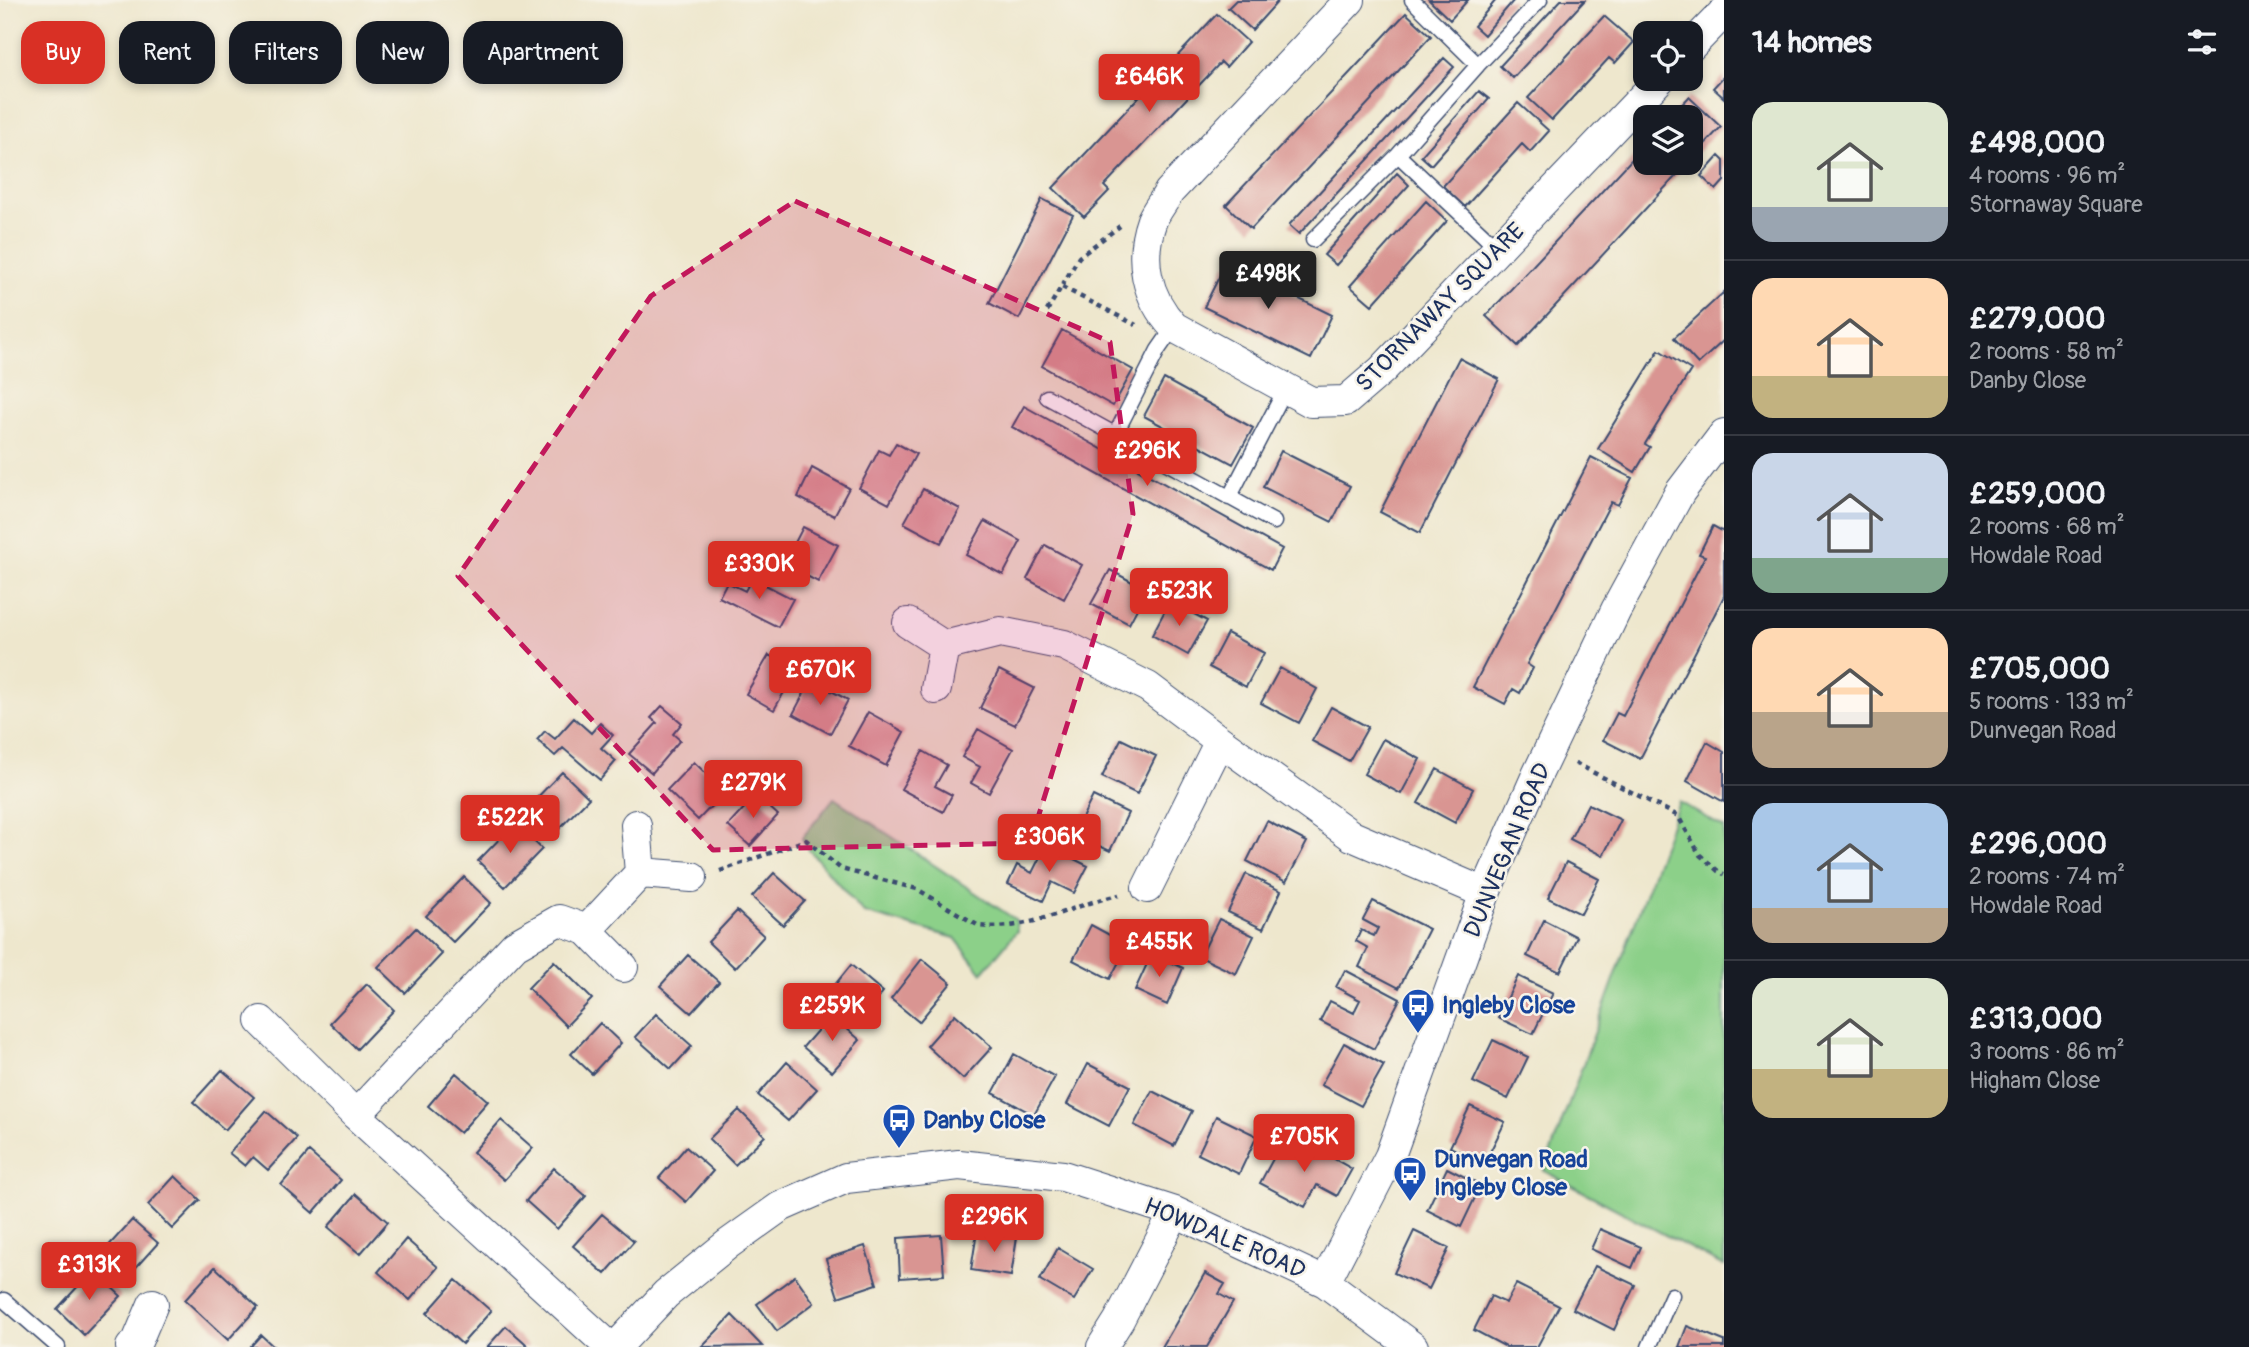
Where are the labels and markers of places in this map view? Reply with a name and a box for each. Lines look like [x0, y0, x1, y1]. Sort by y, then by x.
pin: £646K [1100, 54, 1198, 114]
pin: £498K [1219, 252, 1317, 311]
pin: £296K [1098, 428, 1196, 488]
pin: £330K [710, 542, 808, 601]
pin: £523K [1130, 568, 1228, 628]
pin: £670K [771, 648, 869, 707]
pin: £279K [704, 760, 802, 820]
pin: £522K [461, 796, 559, 855]
pin: £306K [1000, 814, 1098, 874]
pin: £455K [1110, 920, 1208, 979]
pin: £259K [783, 984, 881, 1043]
bus stop icon: Ingleby Close [1399, 986, 1437, 1035]
place label: Ingleby Close [1442, 991, 1576, 1020]
bus stop icon: Danby Close [880, 1101, 918, 1150]
place label: Danby Close [923, 1106, 1046, 1135]
pin: £705K [1255, 1114, 1353, 1174]
place label: Dunvegan Road Ingleby Close [1434, 1145, 1588, 1202]
bus stop icon: Dunvegan Road Ingleby Close [1391, 1154, 1429, 1203]
pin: £296K [945, 1194, 1043, 1254]
pin: £313K [40, 1242, 138, 1302]

